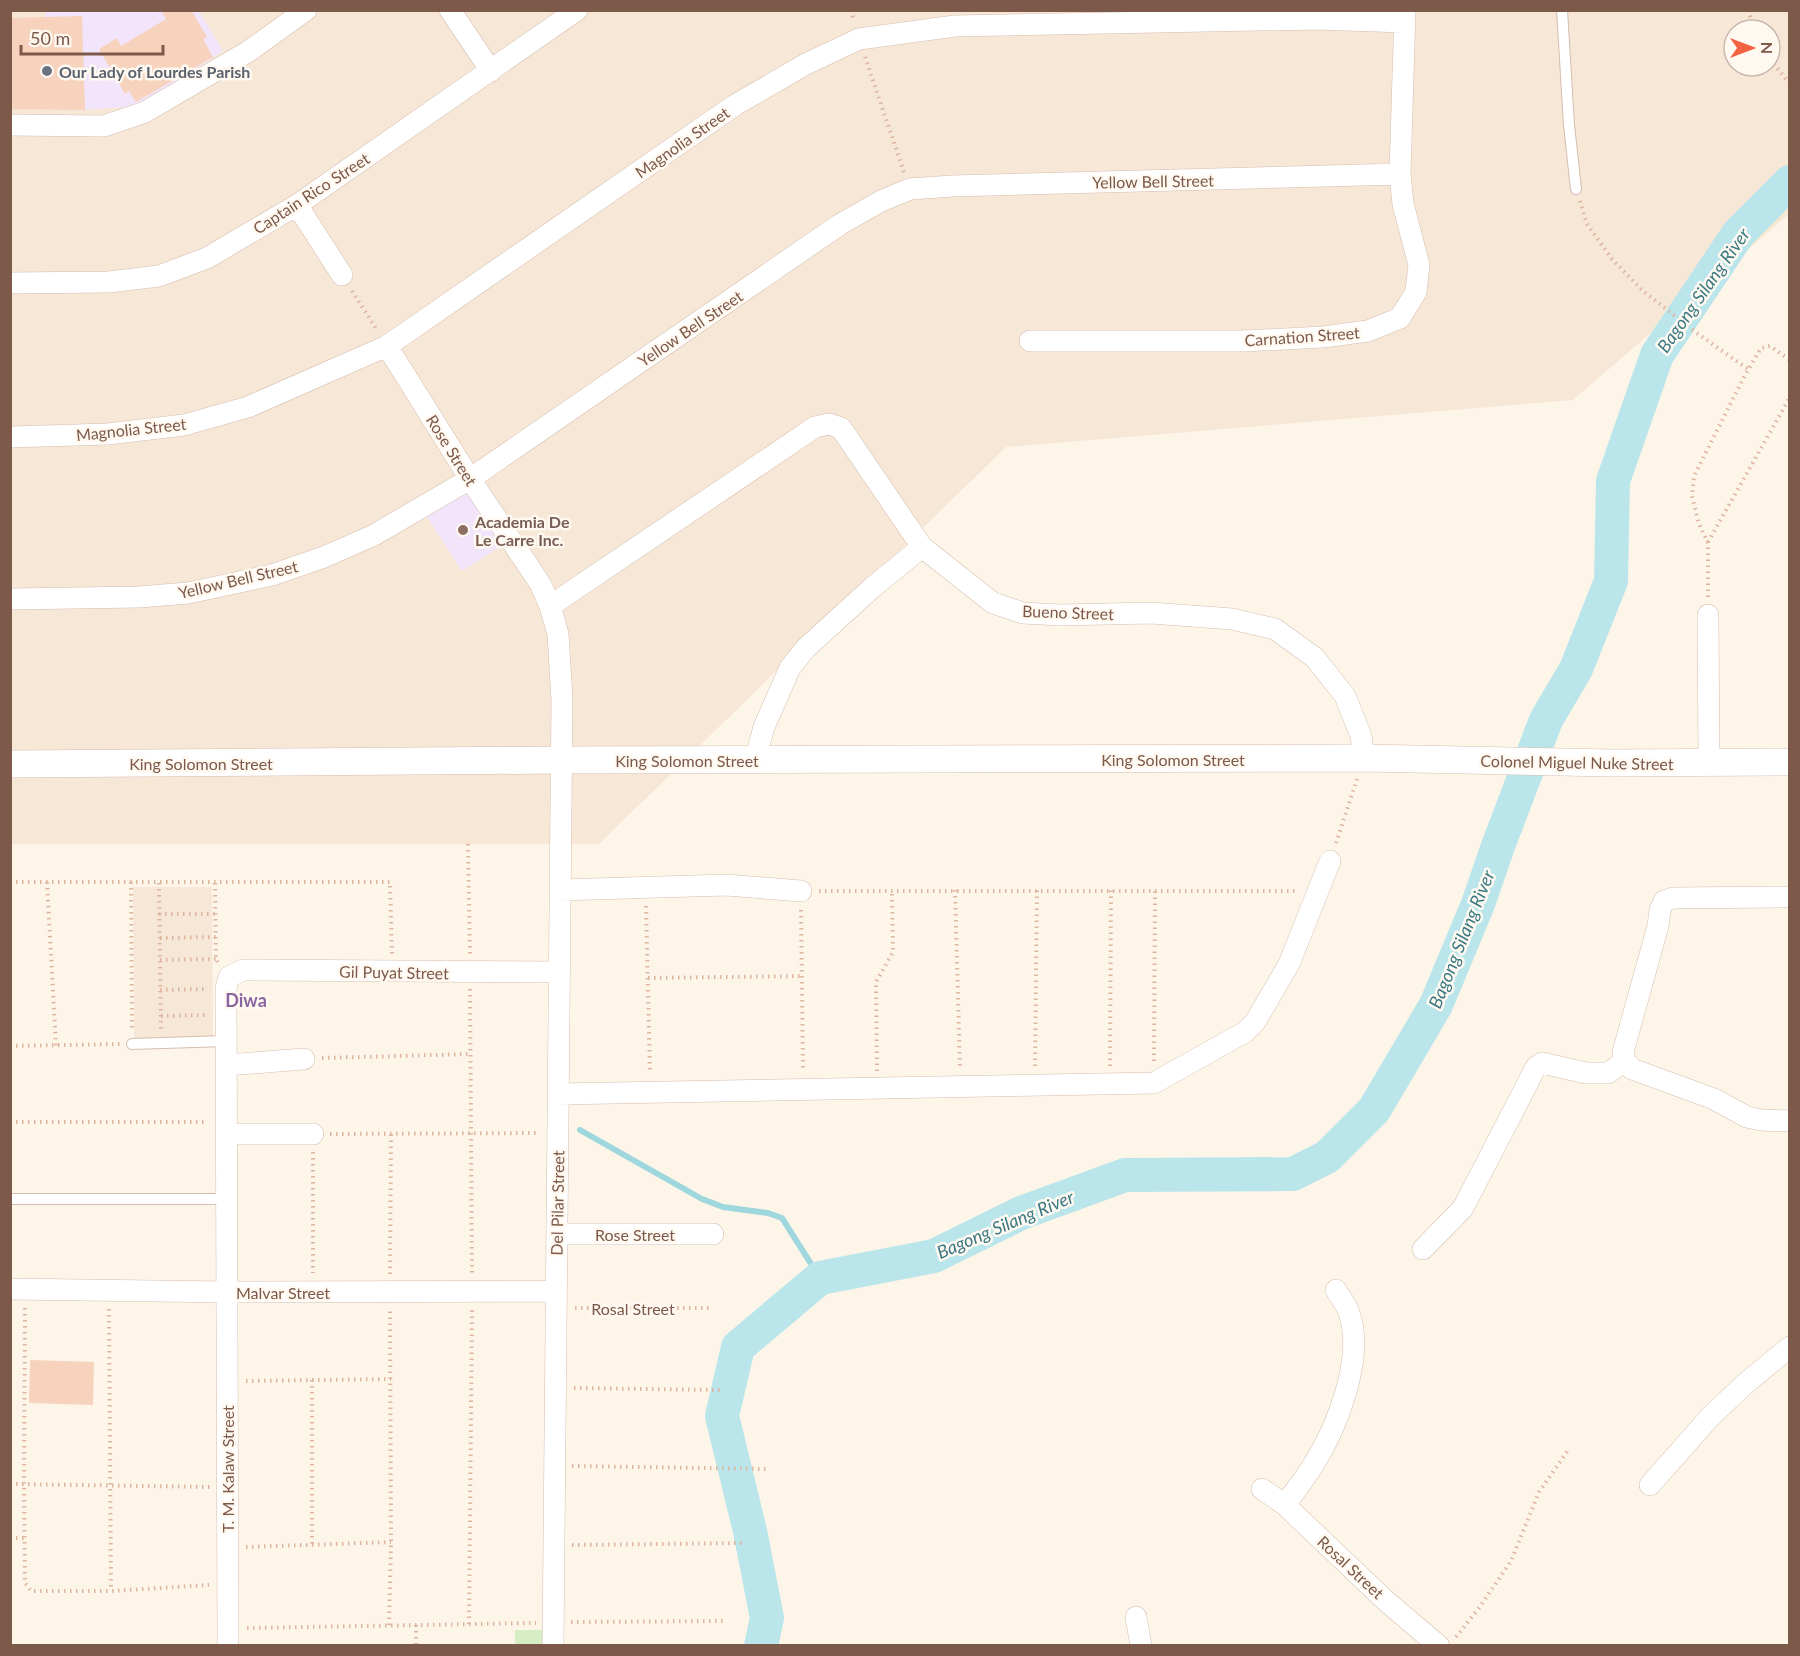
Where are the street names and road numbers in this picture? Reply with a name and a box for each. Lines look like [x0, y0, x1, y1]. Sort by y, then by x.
street label: Magnolia Street [631, 102, 733, 182]
street label: Captain Rico Street [249, 148, 373, 238]
street label: Yellow Bell Street [1092, 170, 1214, 192]
street label: Yellow Bell Street [634, 286, 746, 370]
street label: Carnation Street [1244, 322, 1360, 349]
street label: Rose Street [423, 411, 481, 489]
street label: Magnolia Street [75, 414, 187, 444]
street label: Yellow Bell Street [176, 556, 300, 602]
street label: Bueno Street [1022, 601, 1114, 623]
street label: King Solomon Street [1101, 750, 1245, 769]
street label: King Solomon Street [615, 751, 759, 770]
street label: Colonel Miguel Nuke Street [1480, 751, 1674, 773]
street label: King Solomon Street [129, 754, 273, 773]
street label: Gil Puyat Street [339, 962, 449, 982]
street label: Del Pilar Street [547, 1150, 567, 1256]
street label: Rose Street [595, 1225, 675, 1244]
street label: Malvar Street [236, 1283, 330, 1302]
street label: Rosal Street [591, 1299, 675, 1318]
street label: T. M. Kalaw Street [218, 1405, 237, 1533]
street label: Rosal Street [1314, 1532, 1388, 1603]

